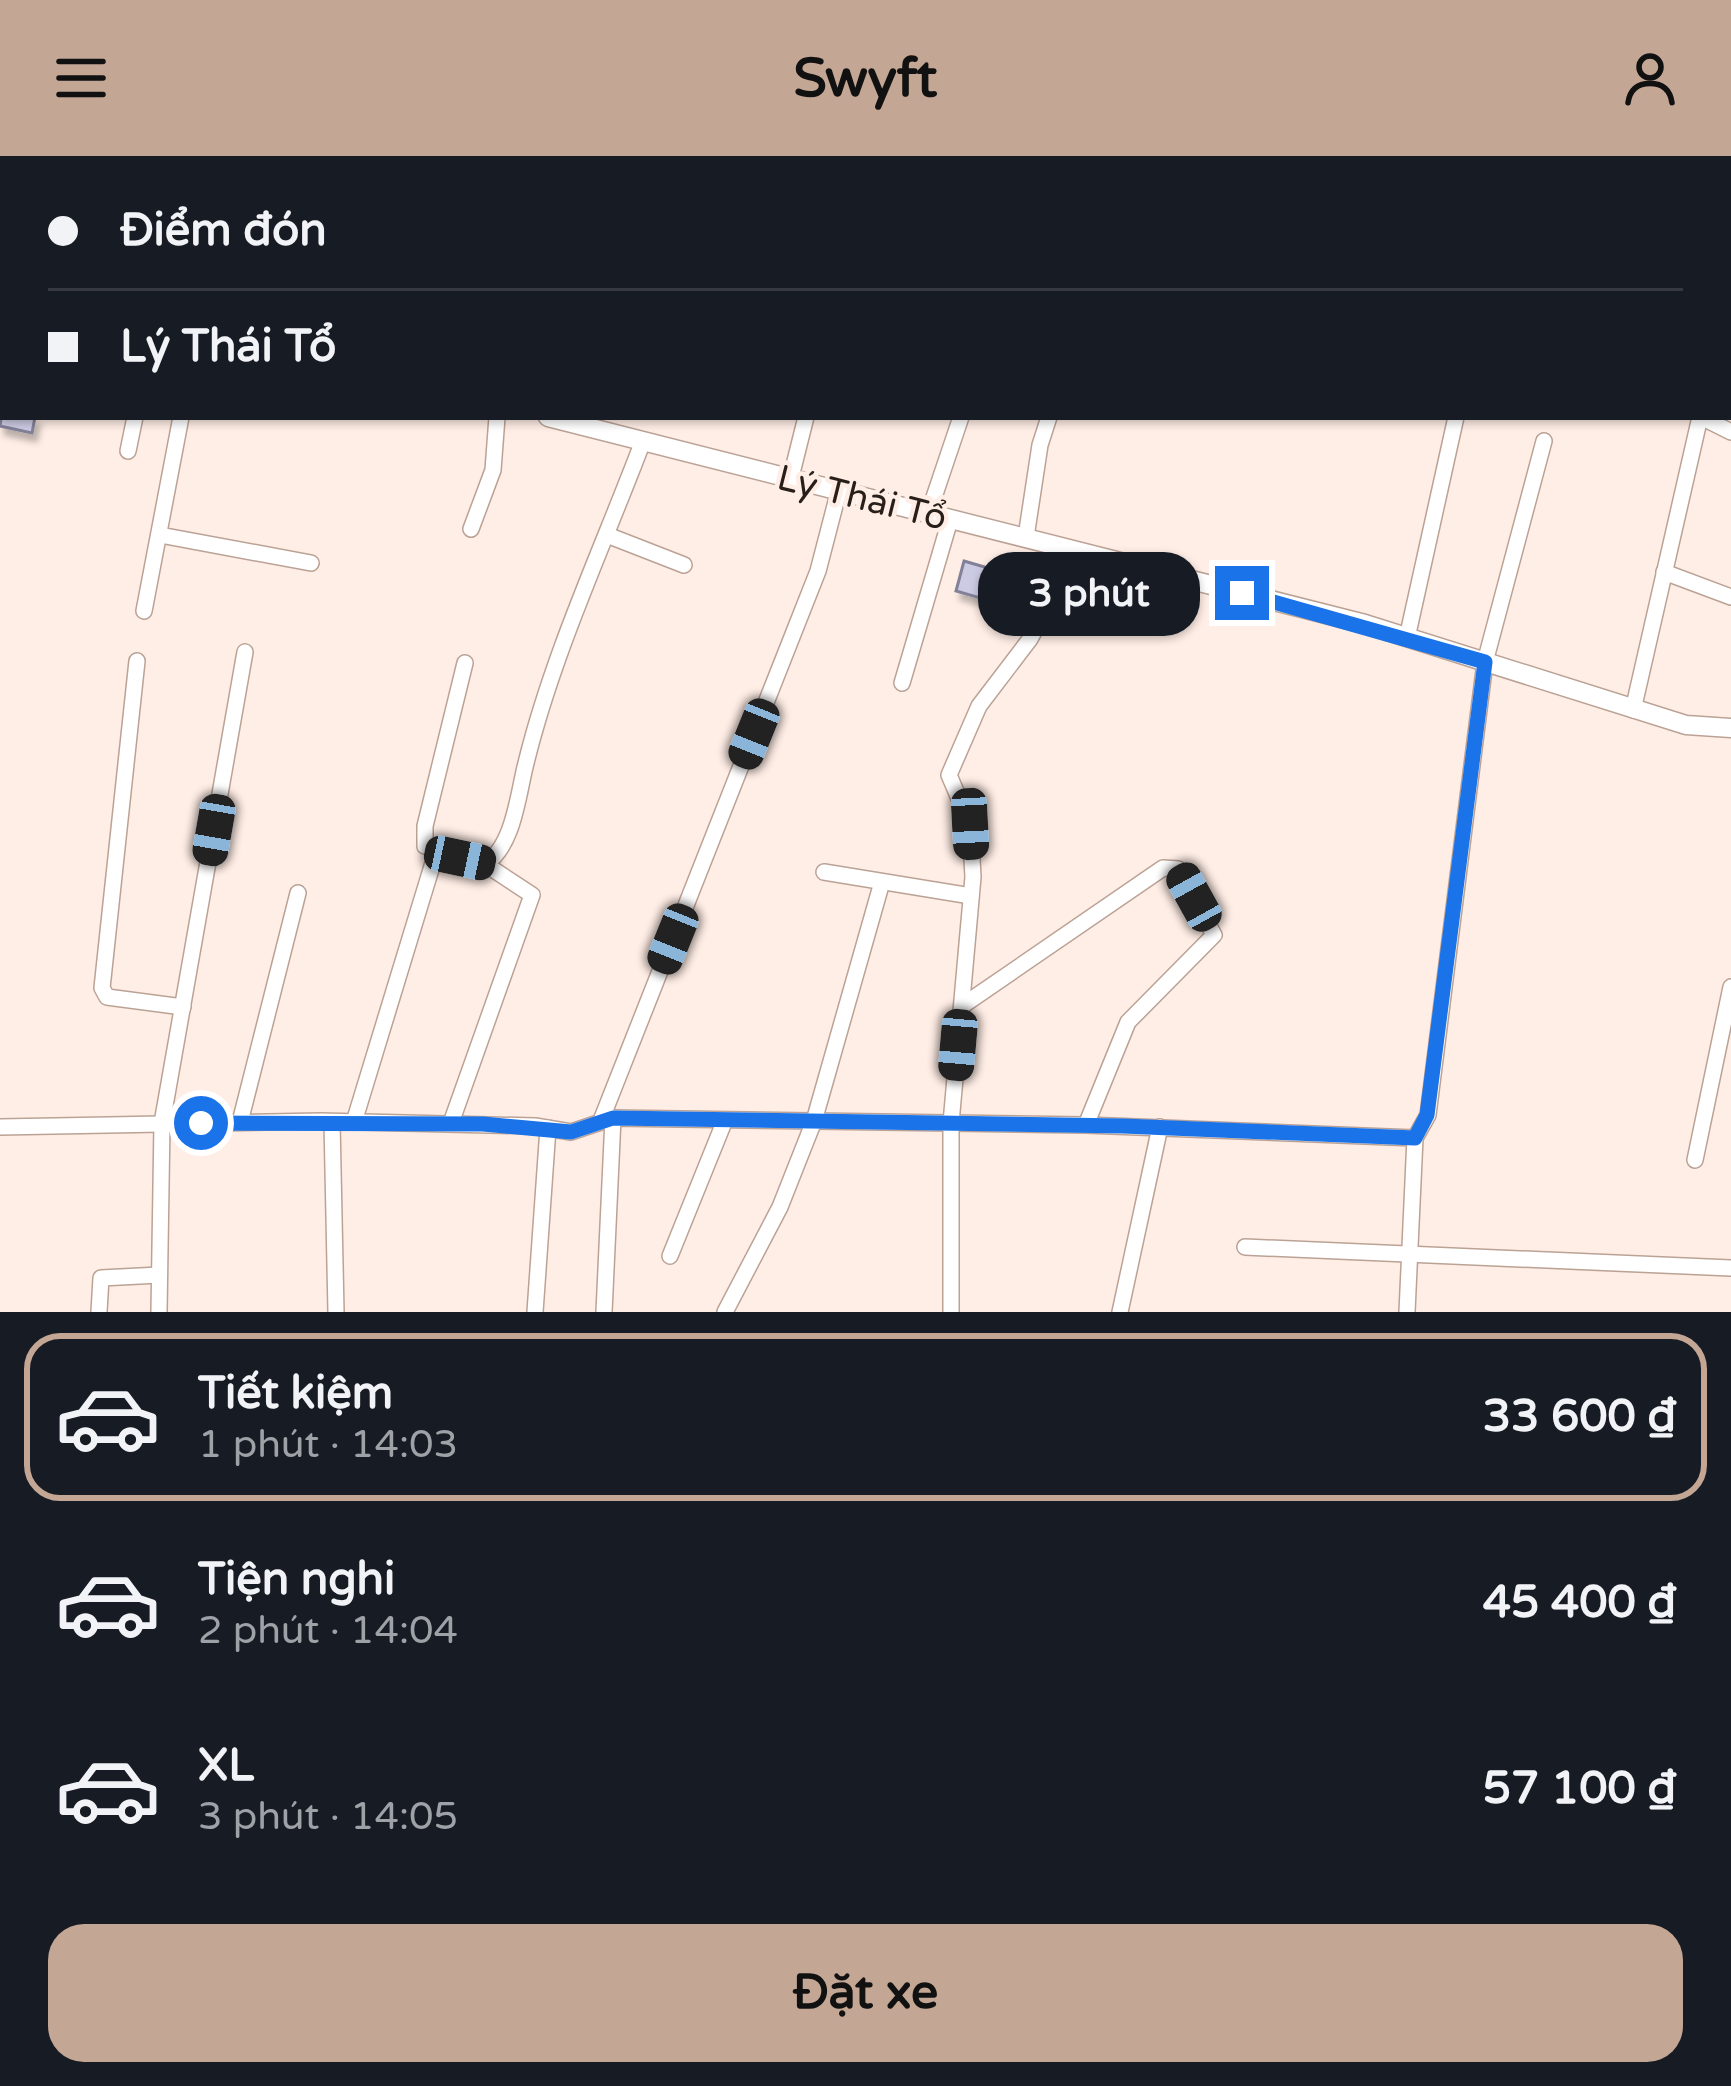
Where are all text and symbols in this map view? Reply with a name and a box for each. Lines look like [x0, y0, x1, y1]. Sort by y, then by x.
icon: menu [48, 45, 114, 111]
icon: person [1617, 45, 1683, 111]
text: Swyft [793, 46, 938, 111]
text: Điểm đón [120, 204, 327, 258]
text: Lý Thái Tổ [120, 320, 336, 374]
street label: Lý Thái Tổ [773, 456, 951, 540]
callout: 3 phút [978, 551, 1200, 635]
route end [1215, 566, 1269, 620]
text: 3 phút [1028, 570, 1150, 617]
car [724, 694, 784, 774]
car [950, 787, 990, 861]
car [190, 791, 238, 869]
car [421, 833, 499, 883]
car [1161, 857, 1227, 937]
car [643, 899, 703, 979]
car [937, 1008, 979, 1082]
route start [174, 1096, 228, 1150]
icon: car [54, 1363, 162, 1471]
text: Tiết kiệm [198, 1367, 393, 1421]
text: 33 600 ₫ [1483, 1390, 1677, 1444]
text: 1 phút · 14:03 [198, 1421, 458, 1468]
icon: car [54, 1549, 162, 1657]
text: Tiện nghi [198, 1553, 395, 1607]
text: 45 400 ₫ [1483, 1576, 1677, 1630]
text: 2 phút · 14:04 [198, 1607, 458, 1654]
icon: car [54, 1735, 162, 1843]
text: XL [198, 1739, 254, 1793]
text: 57 100 ₫ [1483, 1762, 1677, 1816]
text: 3 phút · 14:05 [198, 1793, 458, 1840]
button: Đặt xe [48, 1924, 1683, 2062]

